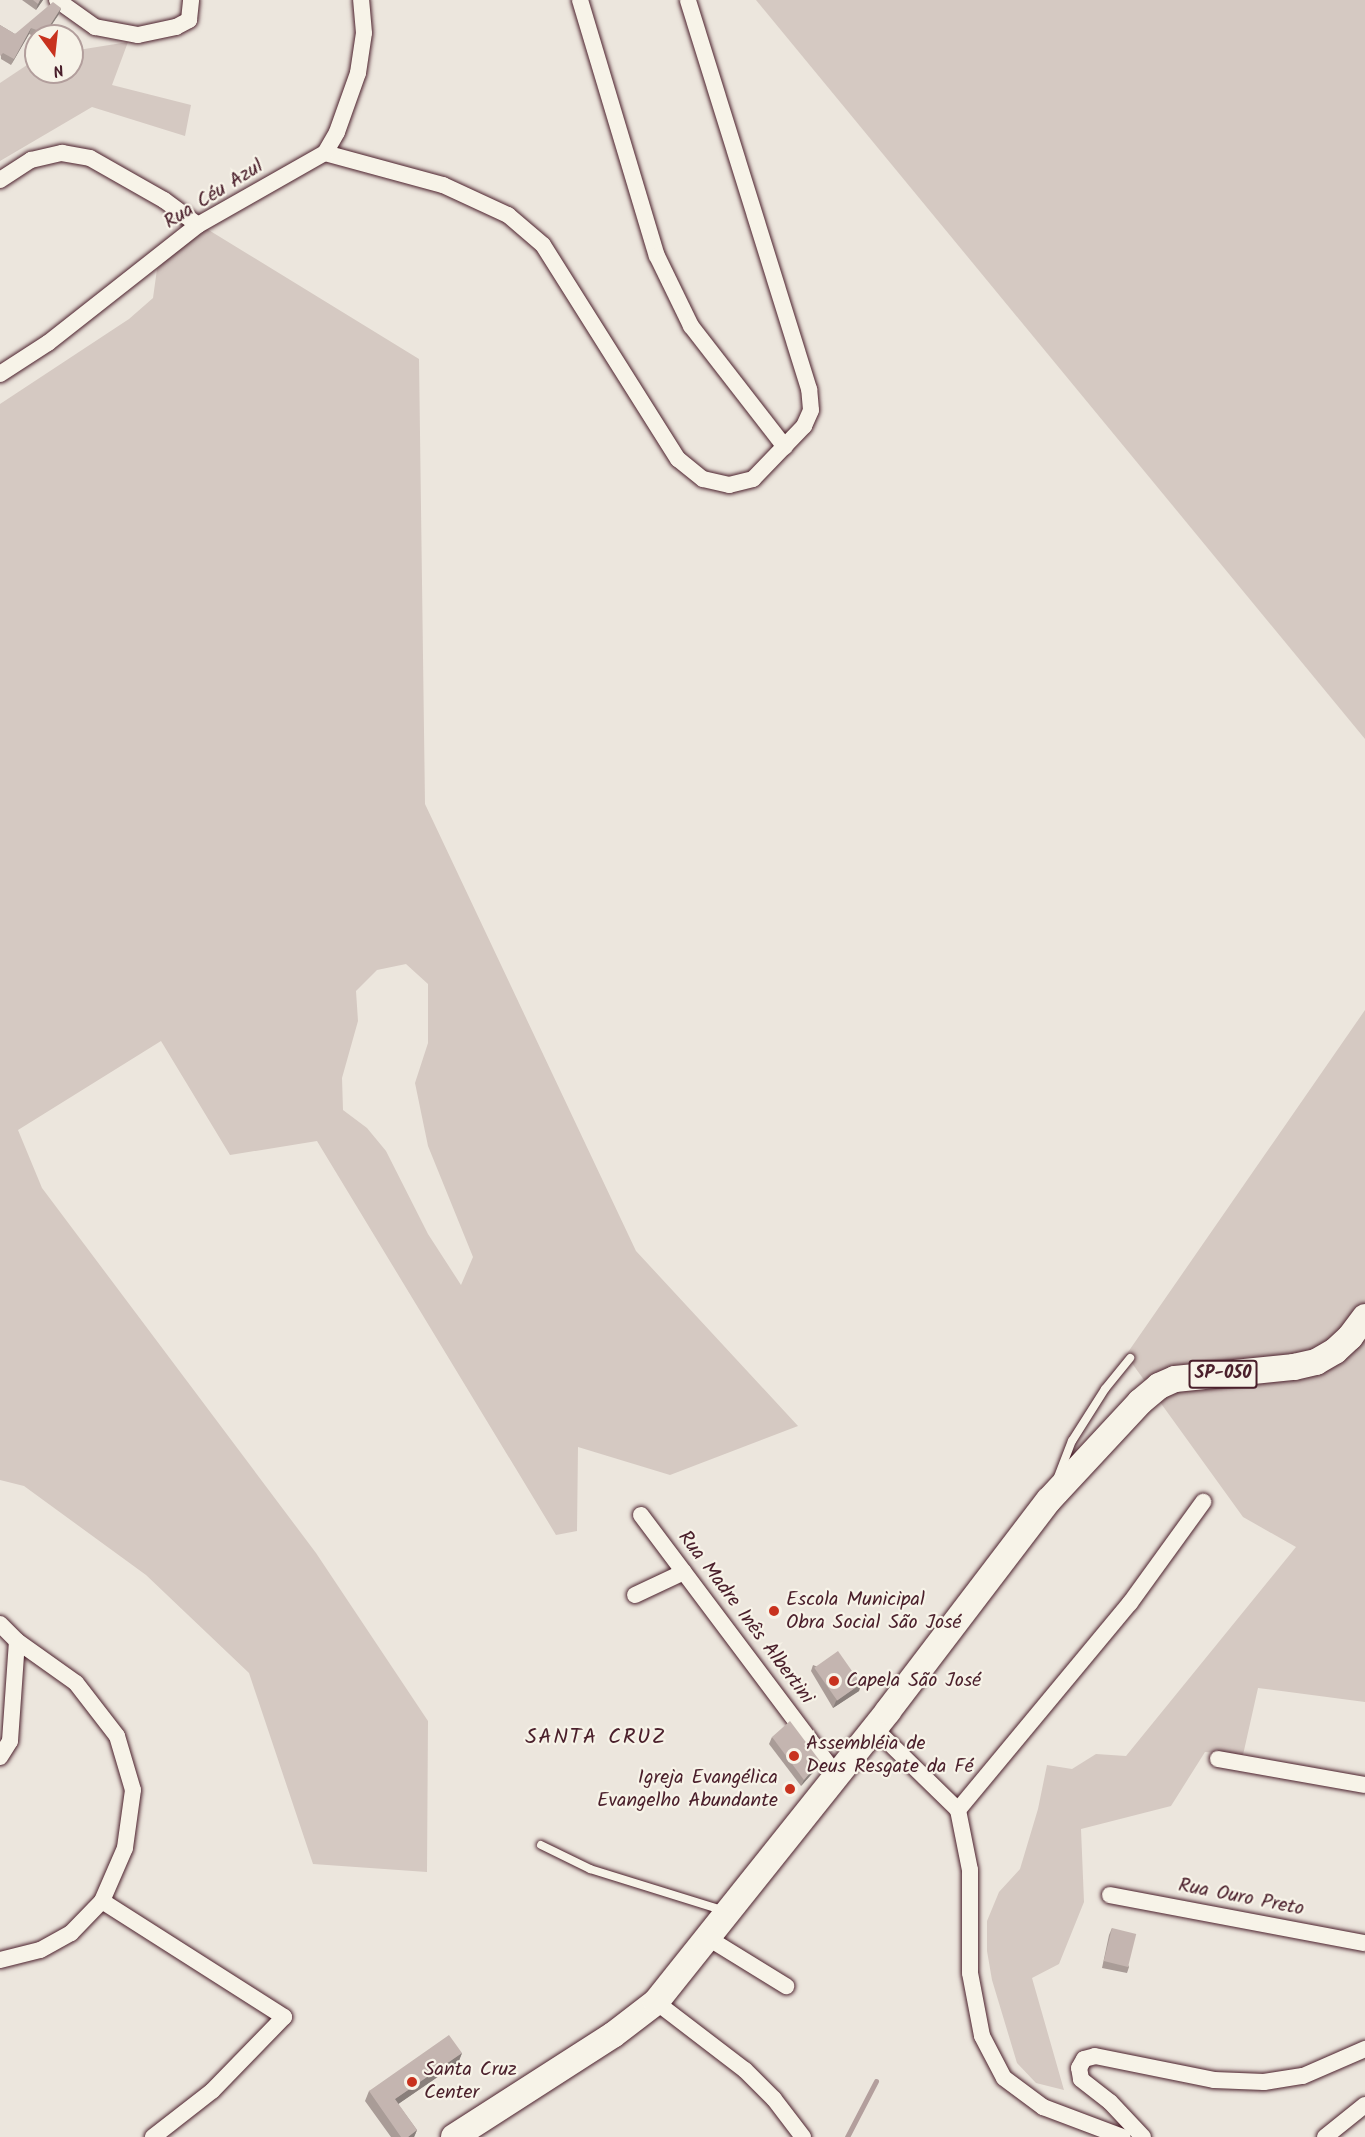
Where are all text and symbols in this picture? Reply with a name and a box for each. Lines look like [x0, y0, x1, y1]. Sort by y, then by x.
north arrow [24, 24, 84, 84]
text: N [50, 57, 66, 83]
street label: Rua Céu Azul [160, 155, 268, 235]
road number: SP-050 [1188, 1359, 1258, 1389]
street label: Rua Madre Inês Albertini [672, 1527, 818, 1709]
place label: Escola Municipal Obra Social São José [786, 1588, 961, 1635]
marker: Escola Municipal Obra Social São José [767, 1604, 781, 1618]
place label: Capela São José [846, 1669, 981, 1693]
marker: Capela São José [827, 1674, 841, 1688]
district label: SANTA CRUZ [525, 1725, 667, 1751]
place label: Assembléia de Deus Resgate da Fé [806, 1732, 973, 1779]
marker: Assembléia de Deus Resgate da Fé [787, 1749, 801, 1763]
place label: Igreja Evangélica Evangelho Abundante [597, 1766, 778, 1813]
marker: Igreja Evangélica Evangelho Abundante [783, 1782, 797, 1796]
street label: Rua Ouro Preto [1176, 1874, 1306, 1922]
place label: Santa Cruz Center [424, 2058, 517, 2105]
marker: Santa Cruz Center [405, 2075, 419, 2089]

